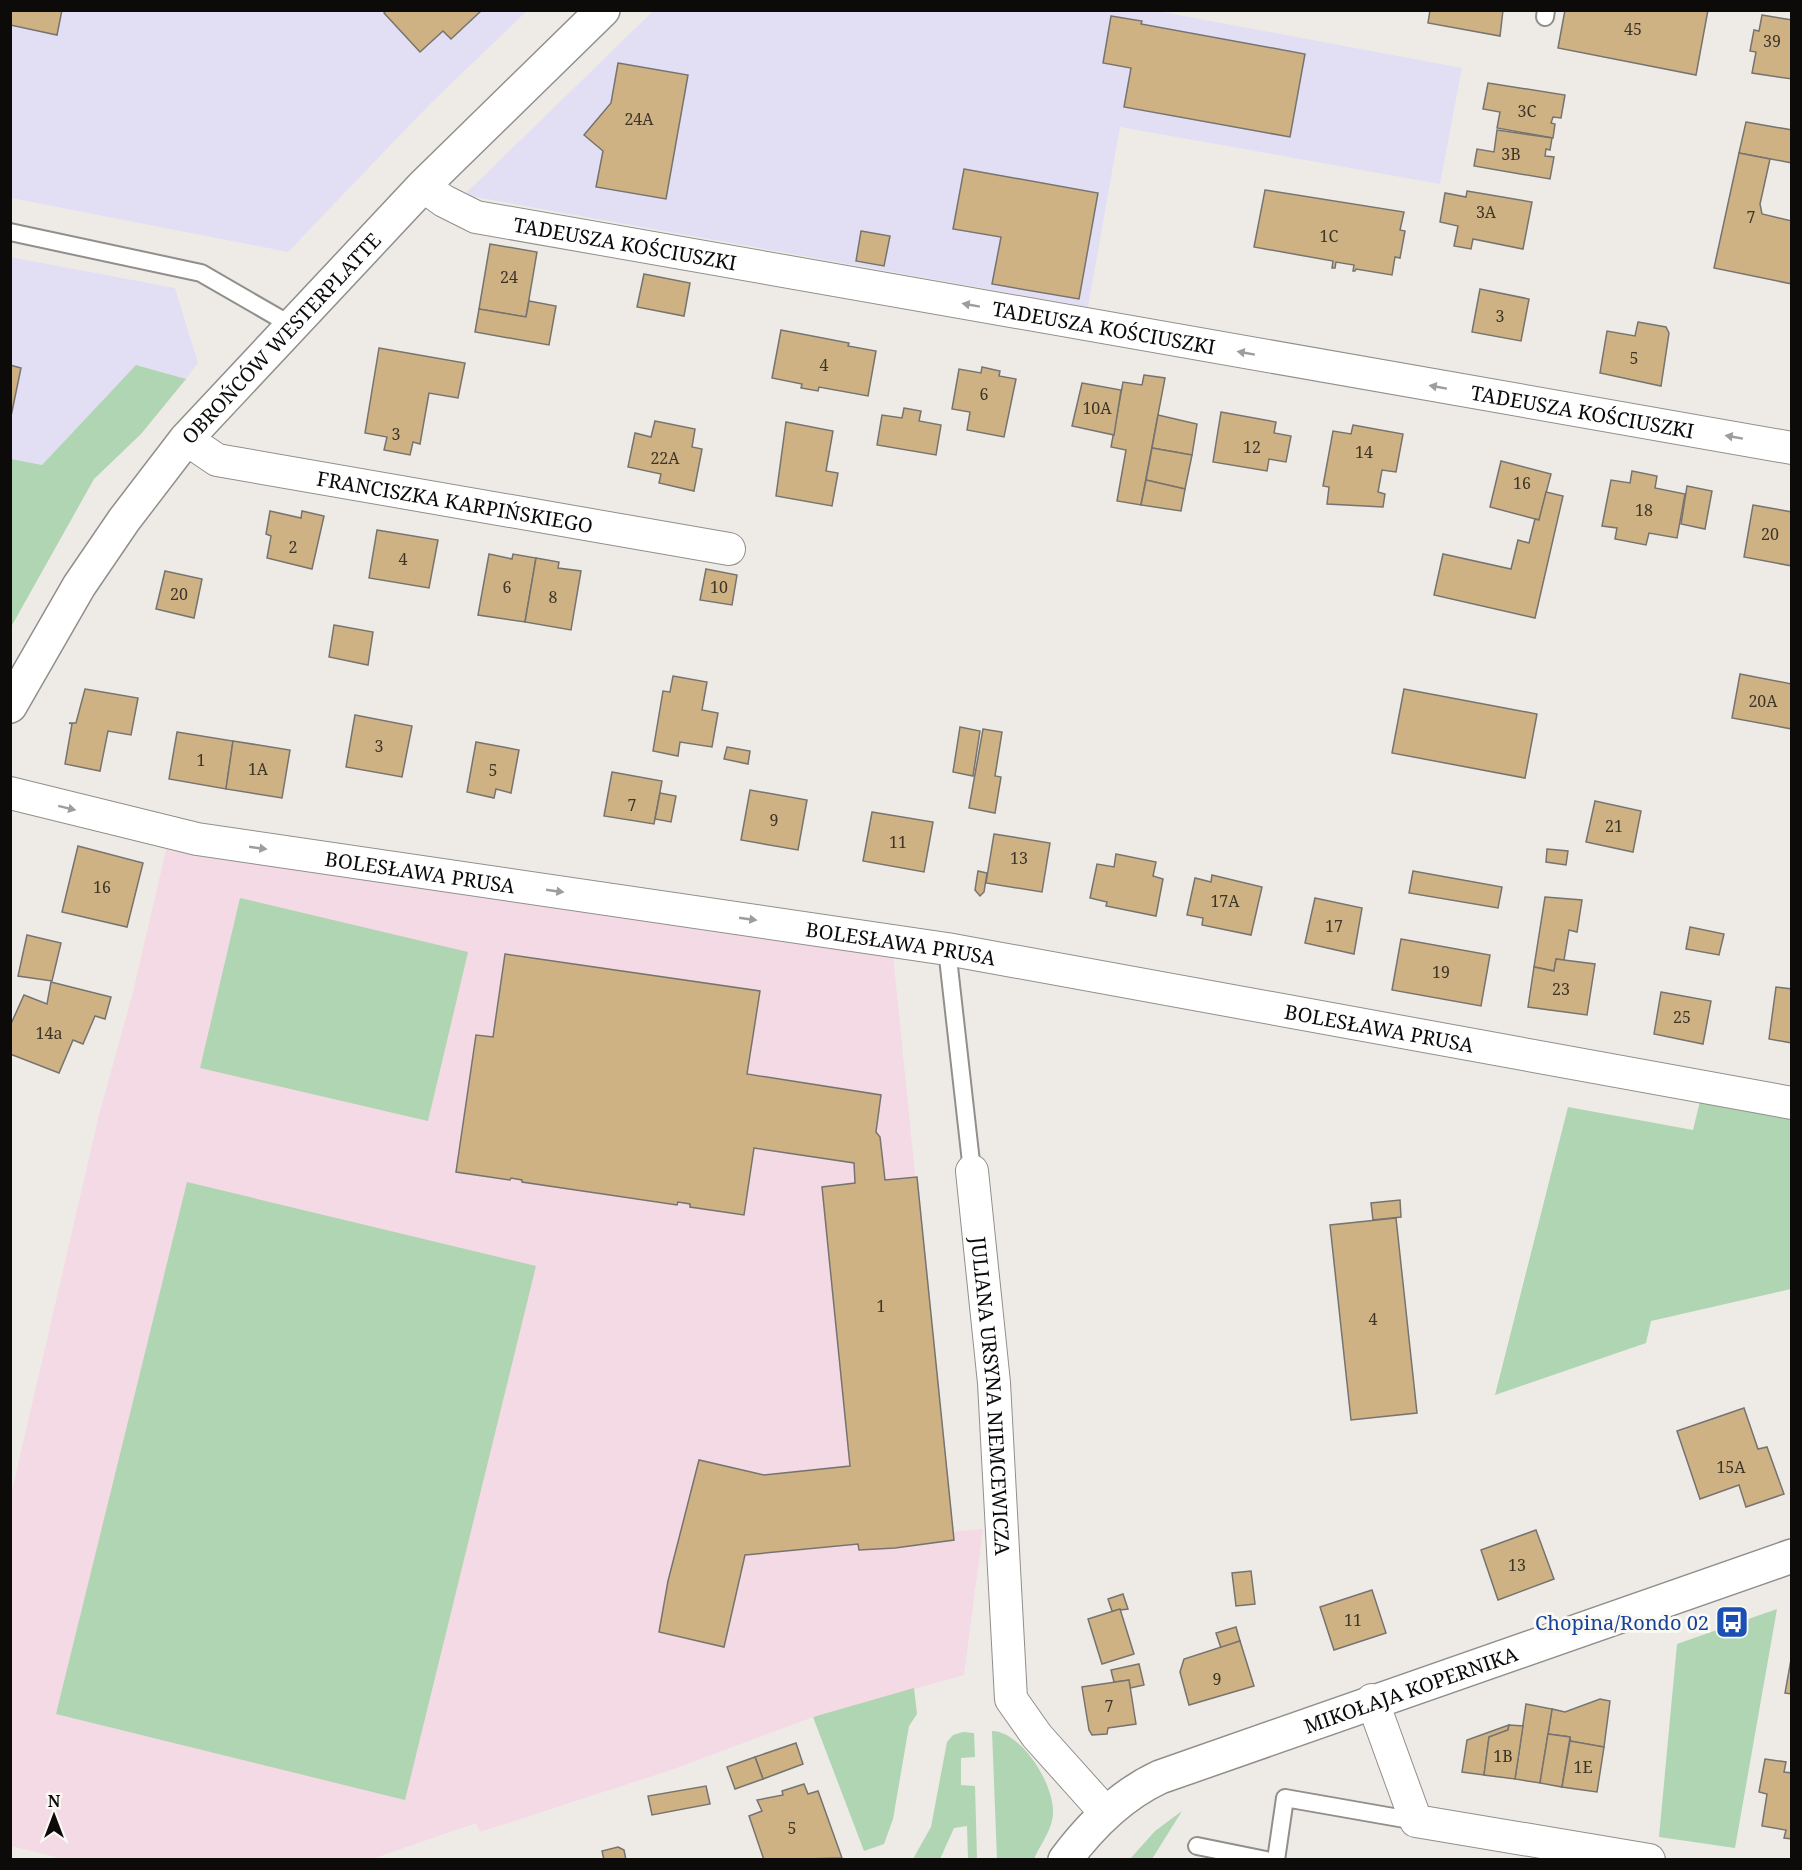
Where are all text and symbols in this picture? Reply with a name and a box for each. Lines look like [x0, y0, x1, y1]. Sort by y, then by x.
house number: 45 [1624, 18, 1642, 40]
house number: 39 [1763, 30, 1781, 52]
house number: 3C [1518, 100, 1537, 122]
house number: 24A [624, 108, 654, 130]
house number: 3B [1501, 143, 1521, 165]
house number: 3A [1476, 201, 1497, 223]
house number: 7 [1747, 206, 1756, 228]
street label: TADEUSZA KOŚCIUSZKI [512, 210, 739, 276]
house number: 1C [1320, 225, 1339, 247]
street label: OBROŃCÓW WESTERPLATTE [175, 226, 386, 449]
house number: 24 [500, 266, 518, 288]
street label: TADEUSZA KOŚCIUSZKI [990, 294, 1217, 360]
one-way arrow [962, 300, 981, 309]
house number: 3 [1496, 305, 1505, 327]
house number: 5 [1630, 347, 1638, 369]
one-way arrow [1236, 348, 1255, 357]
house number: 4 [820, 354, 829, 376]
street label: TADEUSZA KOŚCIUSZKI [1469, 378, 1696, 444]
one-way arrow [1429, 382, 1448, 391]
house number: 6 [980, 383, 989, 405]
house number: 10A [1082, 397, 1112, 419]
house number: 3 [392, 423, 401, 445]
one-way arrow [1724, 433, 1743, 442]
house number: 12 [1243, 436, 1261, 458]
house number: 14 [1355, 441, 1373, 463]
house number: 22A [650, 447, 680, 469]
street label: FRANCISZKA KARPIŃSKIEGO [315, 464, 595, 539]
house number: 16 [1513, 472, 1531, 494]
house number: 18 [1635, 499, 1653, 521]
house number: 20 [1761, 523, 1779, 545]
house number: 2 [289, 536, 297, 558]
house number: 4 [399, 548, 408, 570]
house number: 6 [503, 576, 512, 598]
house number: 10 [710, 576, 728, 598]
house number: 20 [170, 583, 188, 605]
house number: 8 [549, 586, 558, 608]
house number: 20A [1748, 690, 1778, 712]
house number: 3 [375, 735, 384, 757]
house number: 1 [197, 749, 205, 771]
house number: 1A [248, 758, 269, 780]
house number: 5 [489, 759, 497, 781]
house number: 7 [628, 794, 637, 816]
one-way arrow [58, 803, 76, 813]
house number: 9 [770, 809, 778, 831]
house number: 21 [1605, 815, 1623, 837]
house number: 11 [889, 831, 907, 853]
one-way arrow [249, 843, 268, 852]
street label: BOLESŁAWA PRUSA [323, 844, 518, 899]
house number: 13 [1010, 847, 1028, 869]
house number: 16 [93, 876, 111, 898]
one-way arrow [545, 887, 564, 896]
house number: 17A [1210, 890, 1240, 912]
one-way arrow [738, 915, 757, 924]
street label: BOLESŁAWA PRUSA [804, 915, 999, 971]
house number: 17 [1325, 915, 1343, 937]
house number: 19 [1432, 961, 1450, 983]
house number: 23 [1552, 978, 1570, 1000]
street label: BOLESŁAWA PRUSA [1283, 997, 1477, 1058]
house number: 25 [1673, 1006, 1691, 1028]
house number: 14a [36, 1022, 62, 1044]
street label: JULIANA URSYNA NIEMCEWICZA [965, 1234, 1017, 1557]
house number: 1 [877, 1295, 885, 1317]
house number: 4 [1369, 1308, 1378, 1330]
house number: 15A [1716, 1456, 1746, 1478]
house number: 13 [1508, 1554, 1526, 1576]
bus stop icon: Chopina/Rondo 02 [1714, 1604, 1750, 1640]
house number: 11 [1344, 1609, 1362, 1631]
place label: Chopina/Rondo 02 [1535, 1609, 1709, 1636]
street label: MIKOŁAJA KOPERNIKA [1300, 1639, 1522, 1739]
house number: 9 [1213, 1668, 1221, 1690]
house number: 7 [1105, 1695, 1114, 1717]
house number: 1B [1493, 1745, 1513, 1767]
house number: 1E [1574, 1756, 1592, 1778]
north arrow [24, 1786, 84, 1846]
text: N [48, 1790, 61, 1812]
house number: 5 [788, 1817, 796, 1839]

